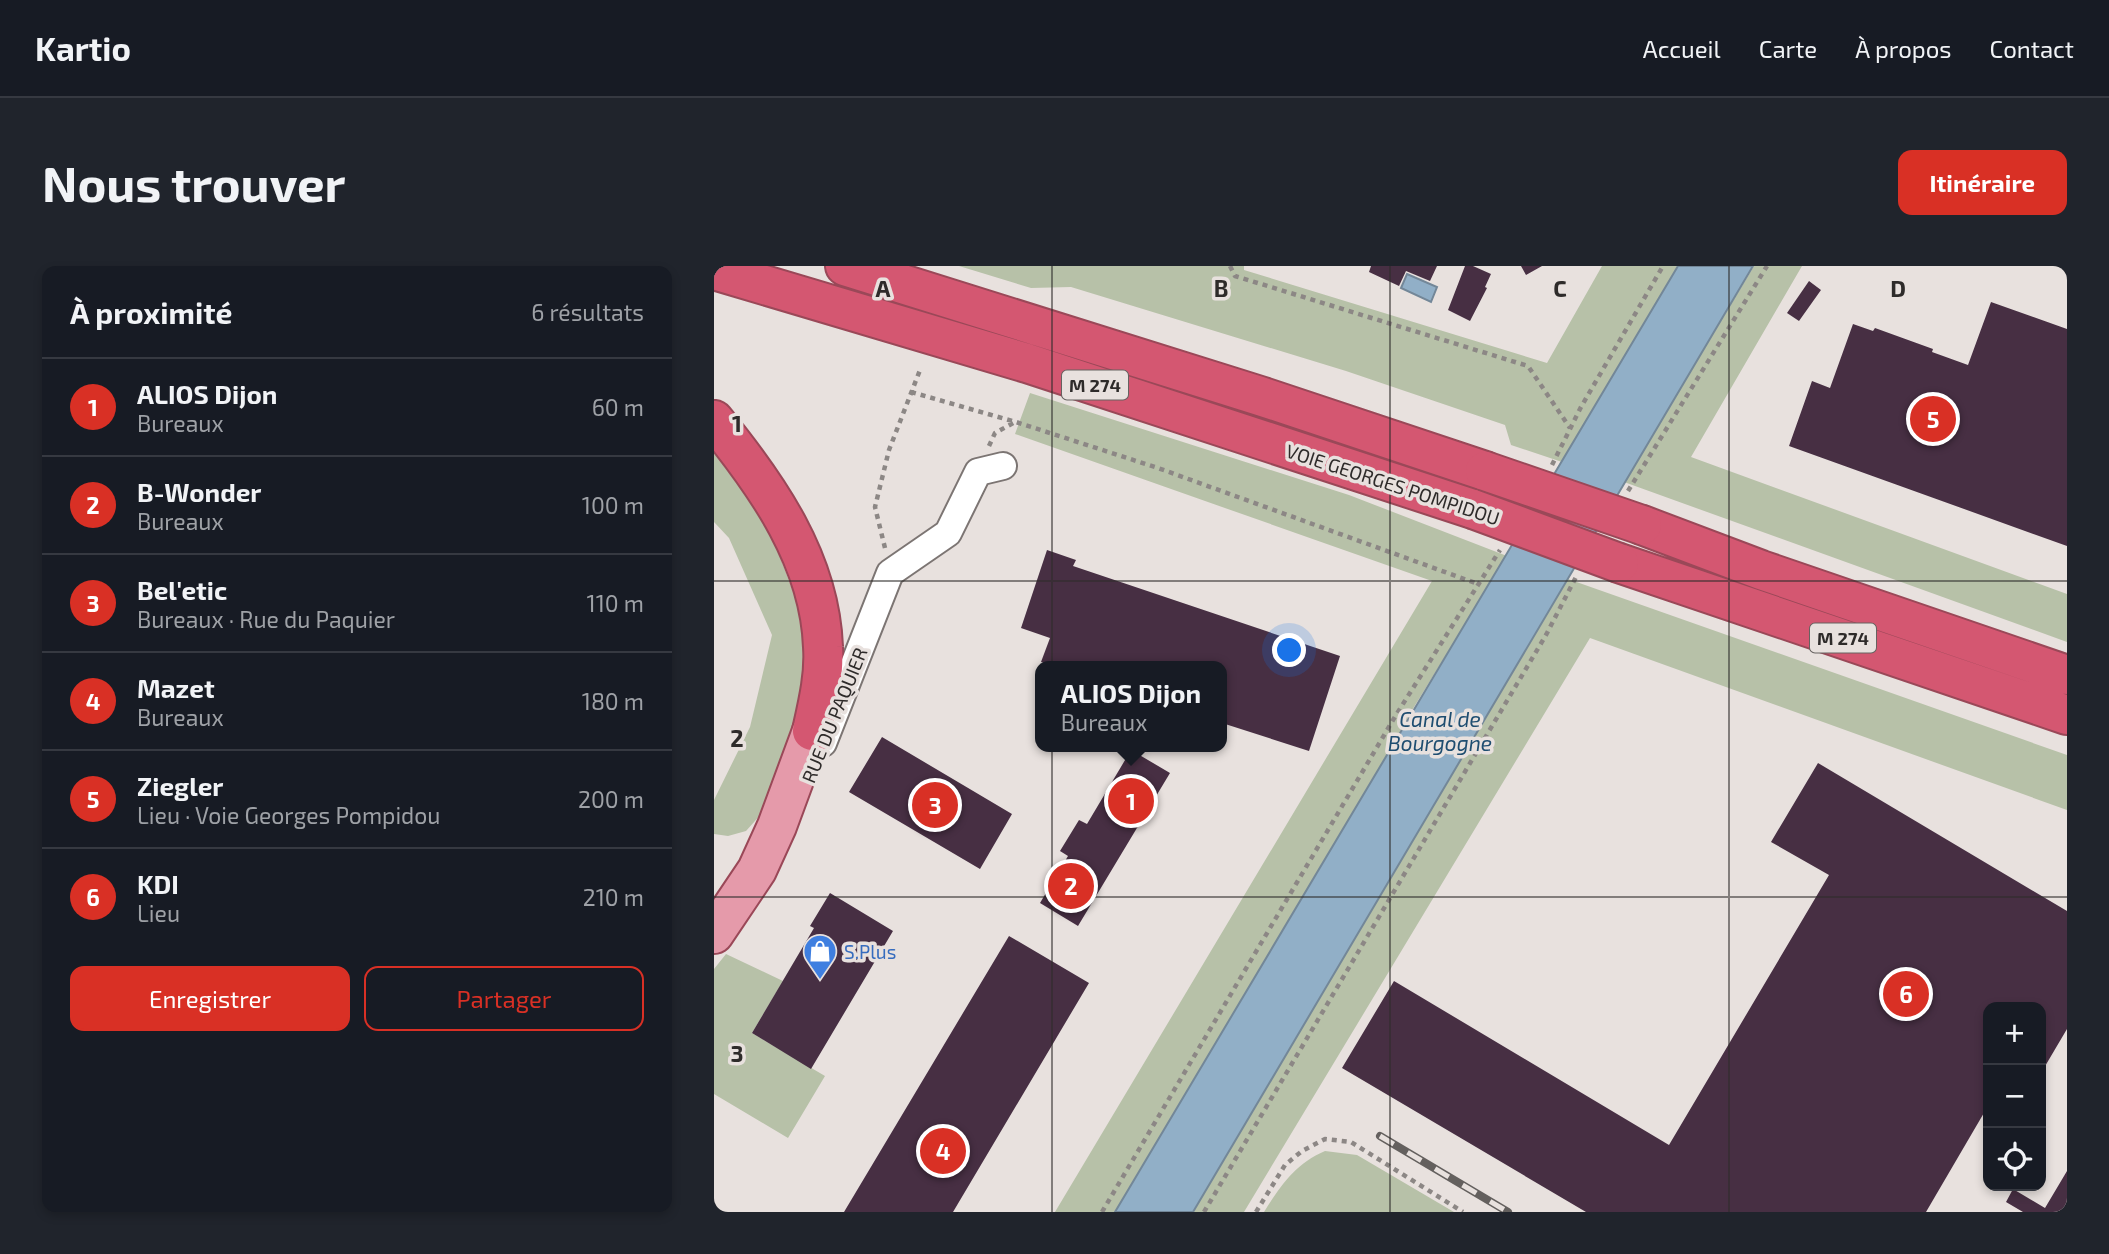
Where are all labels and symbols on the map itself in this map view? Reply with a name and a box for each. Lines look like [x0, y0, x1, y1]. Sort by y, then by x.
text: A [875, 274, 891, 302]
text: B [1214, 274, 1228, 302]
text: C [1553, 274, 1567, 302]
text: D [1890, 274, 1906, 302]
road number: M 274 [1062, 370, 1128, 400]
pin: 5 [1910, 393, 1956, 445]
text: 1 [732, 409, 742, 437]
street label: VOIE GEORGES POMPIDOU [1283, 439, 1503, 529]
road number: M 274 [1810, 624, 1876, 652]
your location [1272, 633, 1306, 667]
street label: RUE DU PAQUIER [796, 644, 872, 786]
water label: Canal de Bourgogne [1388, 706, 1492, 755]
text: 2 [730, 724, 744, 752]
pin: 1 [1108, 775, 1154, 827]
pin: 3 [912, 779, 958, 831]
pin: 2 [1048, 860, 1094, 912]
shop icon: S.Plus [801, 932, 839, 981]
place label: S.Plus [844, 940, 896, 963]
pin: 6 [1883, 968, 1929, 1020]
text: 3 [730, 1039, 744, 1067]
pin: 4 [920, 1125, 966, 1177]

